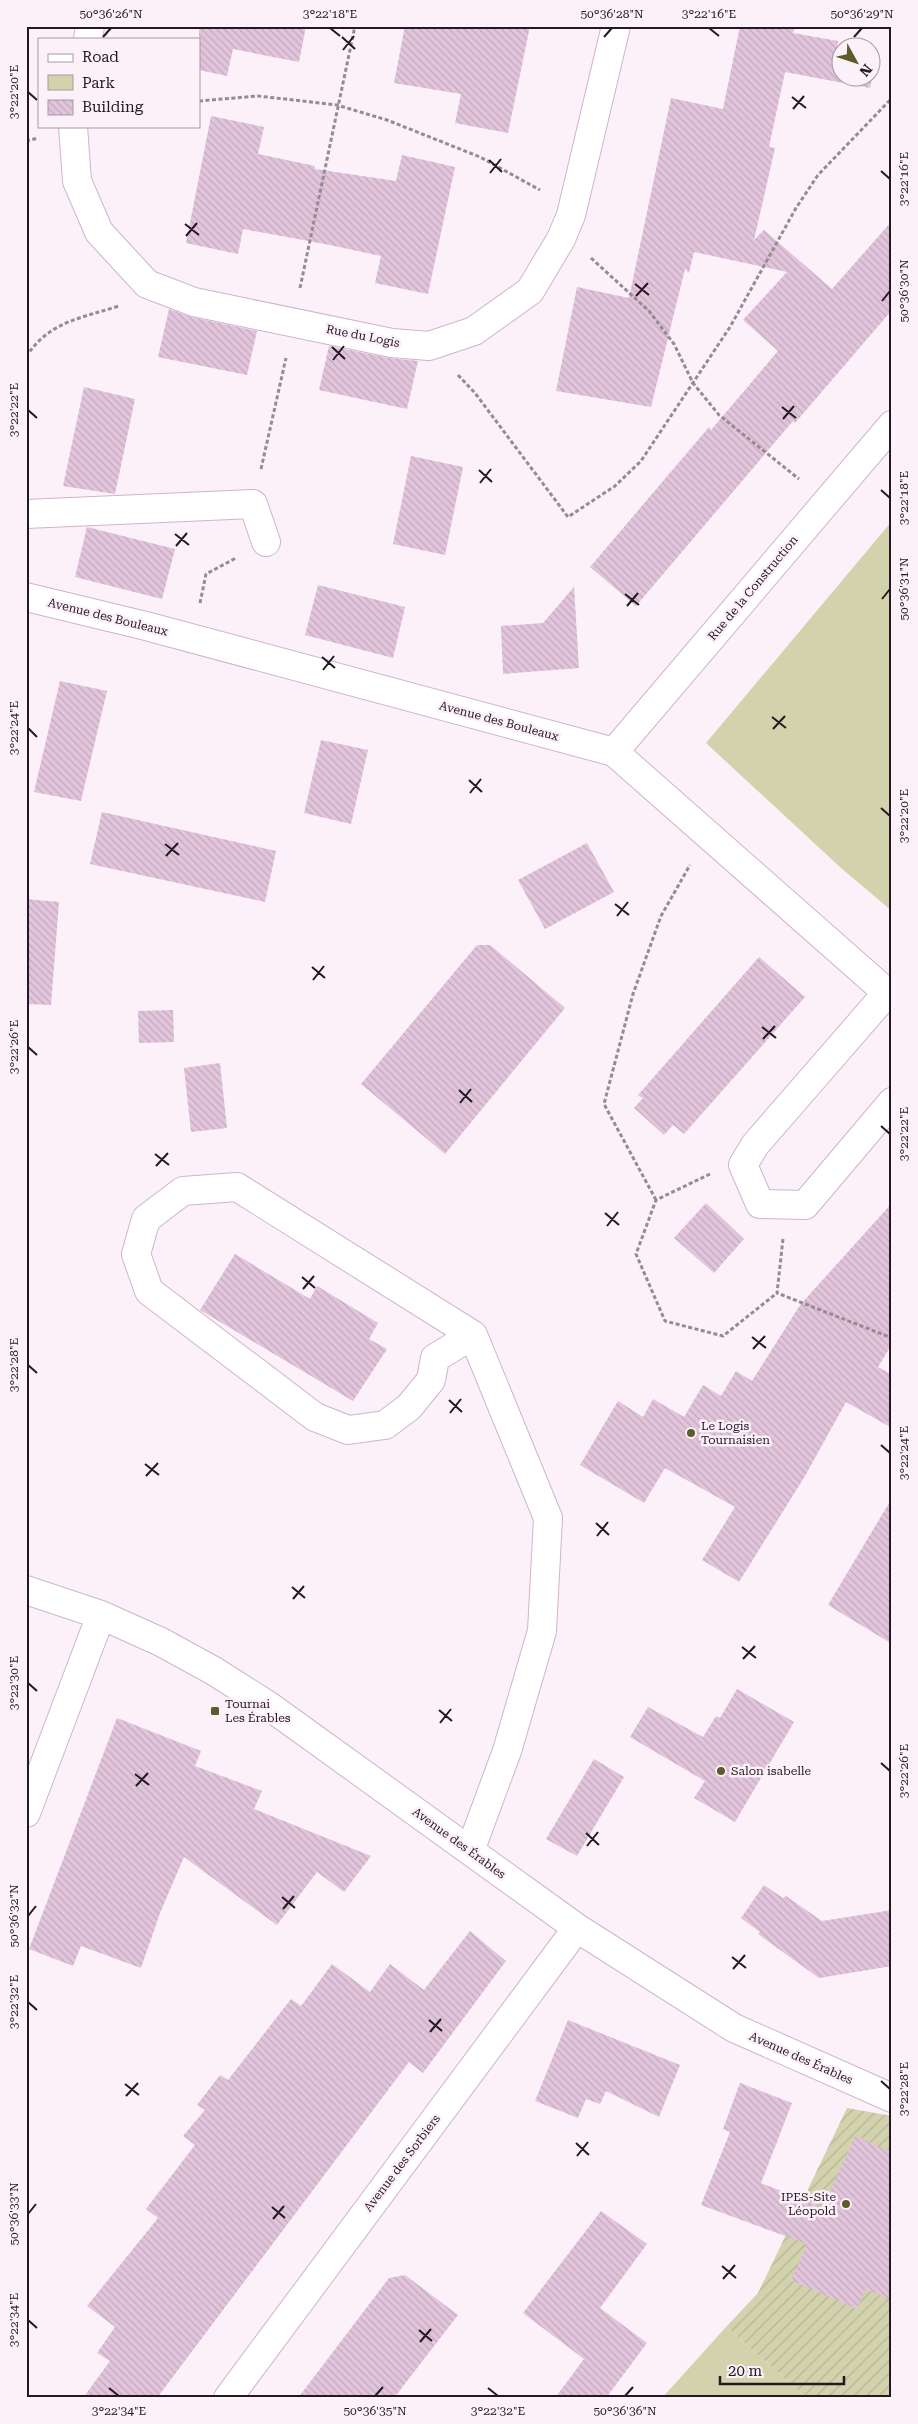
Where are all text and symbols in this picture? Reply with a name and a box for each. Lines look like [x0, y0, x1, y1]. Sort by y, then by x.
text: 50°36'26"N [79, 7, 143, 21]
text: 3°22'18"E [303, 7, 357, 21]
text: 50°36'28"N [580, 7, 644, 21]
text: 3°22'16"E [682, 7, 736, 21]
text: 50°36'29"N [830, 7, 894, 21]
legend [38, 38, 200, 128]
north arrow [830, 38, 880, 88]
text: Road [82, 48, 119, 66]
text: N [856, 61, 876, 80]
text: 3°22'20"E [7, 65, 21, 119]
text: Park [82, 74, 116, 92]
text: Building [82, 98, 144, 116]
text: 3°22'16"E [897, 152, 911, 206]
text: 50°36'30"N [897, 259, 911, 323]
street label: Rue du Logis [325, 322, 401, 350]
text: 3°22'22"E [7, 383, 21, 437]
text: 3°22'18"E [897, 471, 911, 525]
street label: Rue de la Construction [705, 533, 801, 643]
text: 50°36'31"N [897, 557, 911, 621]
street label: Avenue des Bouleaux [47, 595, 170, 639]
street label: Avenue des Bouleaux [438, 698, 560, 744]
text: 3°22'24"E [7, 701, 21, 755]
text: 3°22'20"E [897, 789, 911, 843]
text: 3°22'26"E [7, 1020, 21, 1074]
text: 3°22'22"E [897, 1107, 911, 1161]
text: 3°22'28"E [7, 1338, 21, 1392]
place label: Le Logis Tournaisien [701, 1419, 770, 1447]
text: 3°22'24"E [897, 1426, 911, 1480]
marker: Le Logis Tournaisien [685, 1427, 697, 1439]
text: 3°22'30"E [7, 1656, 21, 1710]
place label: Tournai Les Érables [225, 1697, 291, 1725]
marker: Tournai Les Érables [209, 1705, 221, 1717]
text: 3°22'26"E [897, 1744, 911, 1798]
place label: Salon isabelle [731, 1764, 812, 1778]
marker: Salon isabelle [715, 1765, 727, 1777]
street label: Avenue des Érables [410, 1804, 509, 1882]
text: 50°36'32"N [7, 1884, 21, 1948]
text: 3°22'32"E [7, 1975, 21, 2029]
street label: Avenue des Érables [747, 2029, 855, 2087]
text: 3°22'28"E [897, 2062, 911, 2116]
street label: Avenue des Sorbiers [361, 2112, 443, 2214]
text: 50°36'33"N [7, 2182, 21, 2246]
place label: IPES-Site Léopold [781, 2190, 836, 2218]
marker: IPES-Site Léopold [840, 2198, 852, 2210]
text: 3°22'34"E [7, 2293, 21, 2347]
scale bar [720, 2354, 844, 2386]
text: 20 m [728, 2362, 763, 2380]
text: 3°22'34"E [92, 2404, 146, 2418]
text: 50°36'35"N [343, 2404, 407, 2418]
text: 3°22'32"E [471, 2404, 525, 2418]
text: 50°36'36"N [593, 2404, 657, 2418]

